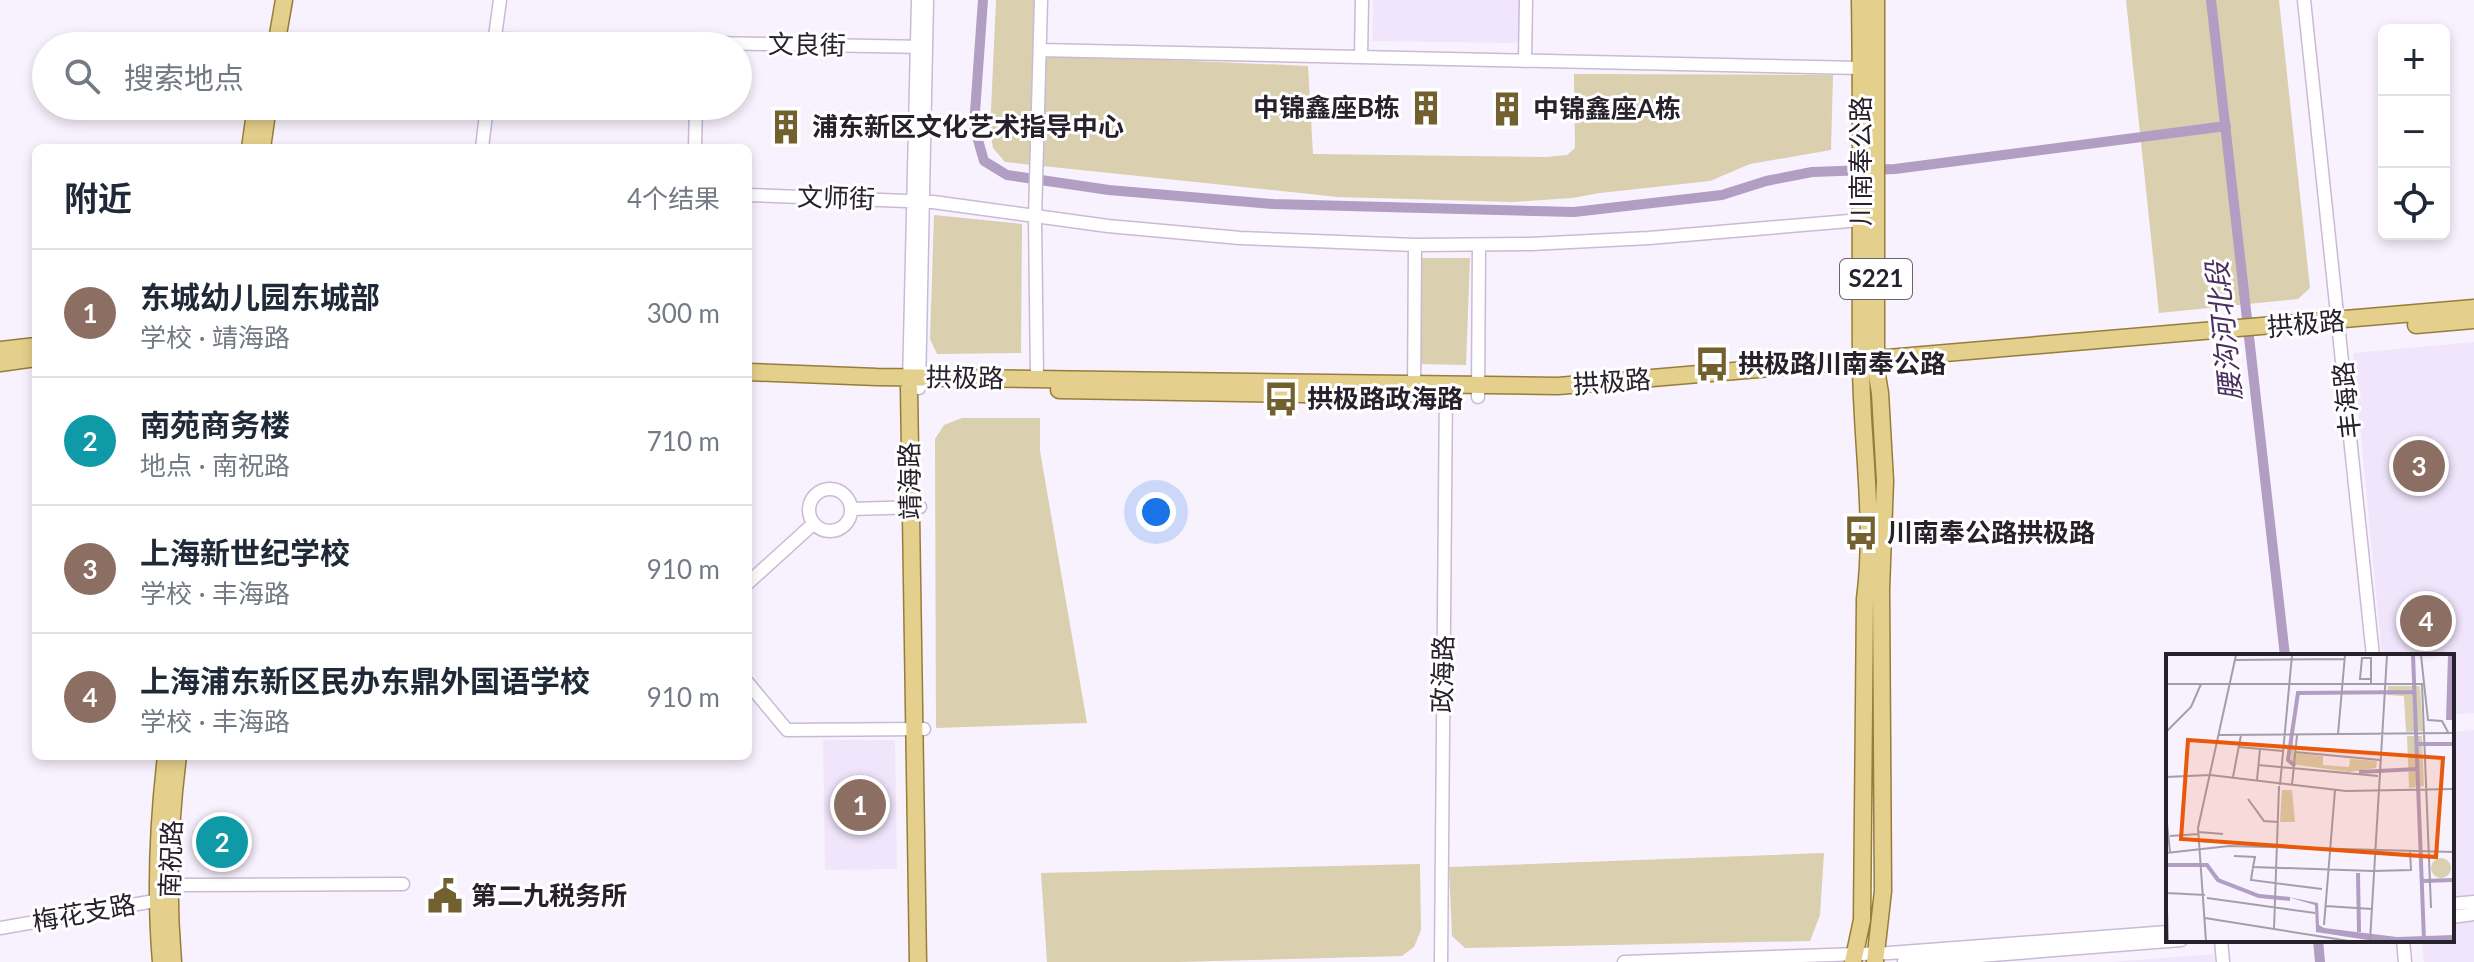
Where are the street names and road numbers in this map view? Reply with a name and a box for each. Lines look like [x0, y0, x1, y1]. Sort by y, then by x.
street label: 文良街 [768, 27, 846, 61]
street label: 川南奉公路 [1844, 96, 1876, 226]
street label: 文师街 [796, 180, 876, 214]
road number: S221 [1840, 259, 1912, 299]
street label: 拱极路 [2266, 304, 2346, 342]
street label: 拱极路 [926, 360, 1004, 394]
street label: 丰海路 [2326, 360, 2366, 441]
street label: 拱极路 [1572, 362, 1652, 400]
street label: 靖海路 [892, 442, 926, 520]
street label: 政海路 [1425, 635, 1459, 713]
street label: 南祝路 [153, 819, 187, 899]
street label: 梅花支路 [30, 887, 138, 937]

